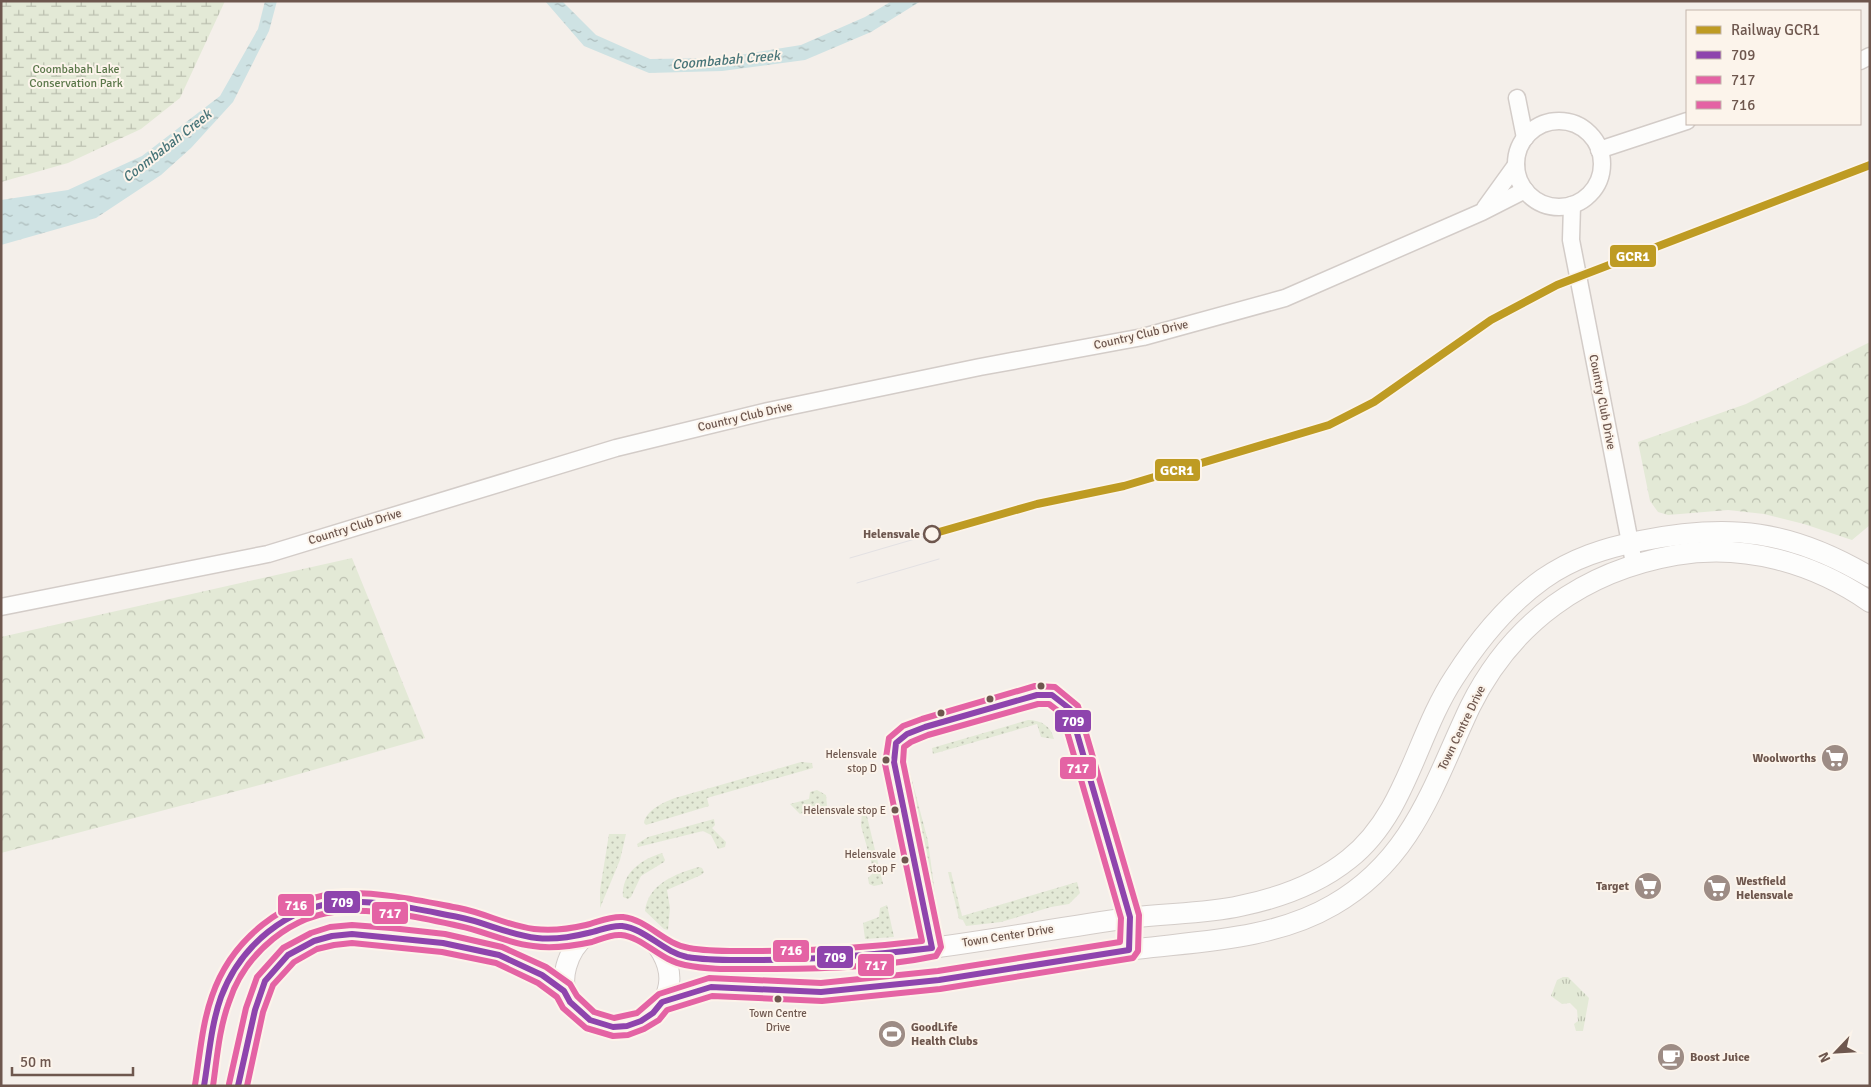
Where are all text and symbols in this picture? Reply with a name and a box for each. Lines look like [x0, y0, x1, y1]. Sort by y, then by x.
legend [1686, 10, 1861, 125]
text: Railway GCR1 [1731, 21, 1820, 39]
text: 709 [1731, 46, 1755, 64]
water label: Coombabah Creek [671, 47, 783, 73]
park label: Coombabah Lake Conservation Park [29, 62, 123, 91]
text: 717 [1731, 71, 1755, 89]
text: 716 [1731, 96, 1755, 114]
water label: Coombabah Creek [119, 105, 216, 186]
line badge: GCR1 [1609, 244, 1657, 268]
text: GCR1 [1616, 248, 1650, 265]
street label: Country Club Drive [1092, 317, 1190, 353]
street label: Country Club Drive [1585, 353, 1619, 451]
street label: Country Club Drive [696, 399, 794, 435]
line badge: GCR1 [1154, 458, 1201, 482]
text: GCR1 [1160, 462, 1194, 479]
street label: Country Club Drive [307, 506, 403, 548]
marker: Helensvale [923, 525, 941, 543]
place label: Helensvale [863, 527, 920, 542]
unlabelled marker [1036, 681, 1046, 691]
street label: Town Centre Drive [1435, 683, 1489, 773]
unlabelled marker [985, 694, 995, 704]
unlabelled marker [936, 708, 946, 718]
line badge: 709 [1054, 709, 1092, 733]
text: 709 [1062, 713, 1085, 730]
supermarket icon: Woolworths [1820, 743, 1850, 773]
place label: Helensvale stop D [825, 748, 877, 775]
place label: Woolworths [1753, 751, 1817, 766]
marker: Helensvale stop D [881, 755, 891, 765]
line badge: 717 [1059, 756, 1097, 780]
text: 717 [1067, 760, 1090, 777]
place label: Helensvale stop E [803, 804, 886, 817]
marker: Helensvale stop E [890, 805, 900, 815]
place label: Helensvale stop F [844, 848, 896, 875]
marker: Helensvale stop F [900, 855, 910, 865]
supermarket icon: Target [1633, 871, 1663, 901]
supermarket icon: Westfield Helensvale [1702, 873, 1732, 903]
place label: Westfield Helensvale [1736, 874, 1793, 903]
place label: Target [1596, 879, 1630, 894]
line badge: 709 [323, 890, 361, 914]
line badge: 716 [277, 893, 315, 917]
text: 709 [331, 894, 354, 911]
text: 716 [285, 897, 308, 914]
line badge: 717 [371, 901, 409, 925]
text: 717 [379, 905, 402, 922]
street label: Town Center Drive [961, 921, 1055, 951]
line badge: 716 [772, 939, 810, 963]
text: 716 [780, 942, 803, 959]
line badge: 709 [816, 945, 854, 969]
text: 709 [824, 949, 847, 966]
line badge: 717 [857, 953, 895, 977]
text: 717 [865, 957, 888, 974]
marker: Town Centre Drive [773, 994, 783, 1004]
place label: Town Centre Drive [749, 1007, 807, 1034]
sports icon: GoodLife Health Clubs [877, 1019, 907, 1049]
place label: GoodLife Health Clubs [911, 1020, 979, 1049]
north arrow [1811, 1027, 1861, 1077]
cafe icon: Boost Juice [1656, 1042, 1686, 1072]
scale bar [12, 1044, 134, 1076]
text: N [1815, 1049, 1834, 1065]
place label: Boost Juice [1690, 1050, 1750, 1065]
text: 50 m [20, 1053, 51, 1071]

